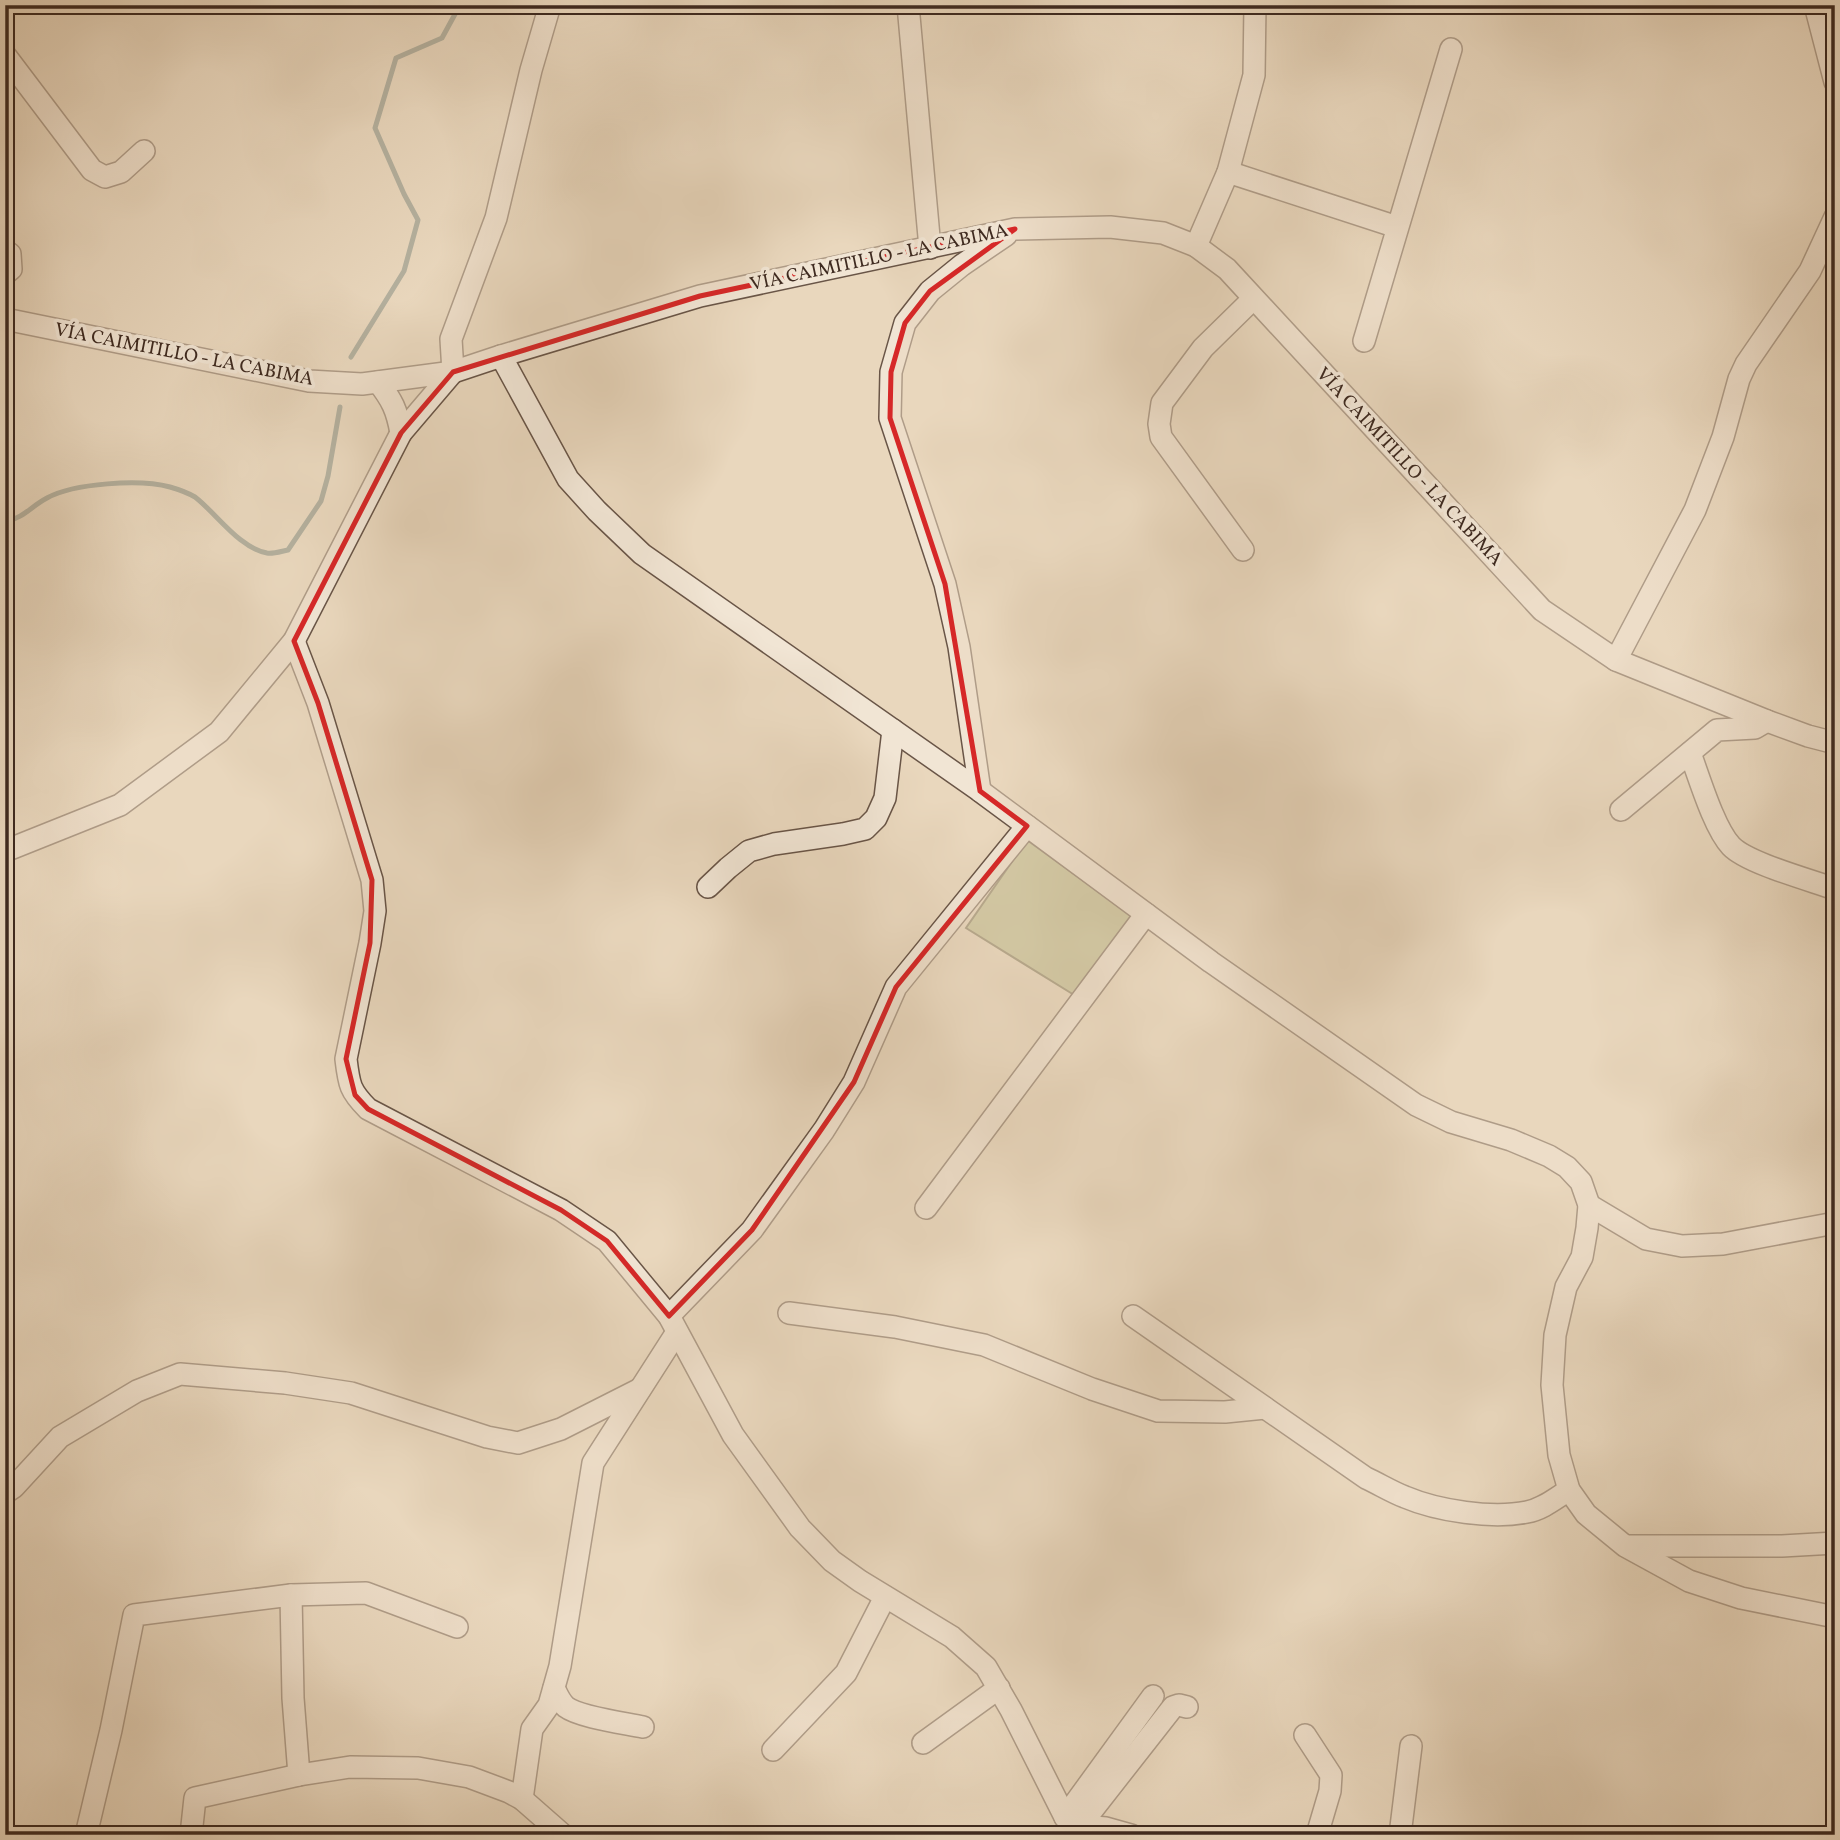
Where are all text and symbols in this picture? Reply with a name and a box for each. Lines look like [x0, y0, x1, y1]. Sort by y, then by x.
street label: VÍA CAIMITILLO - LA CABIMA [748, 218, 1010, 298]
street label: VÍA CAIMITILLO - LA CABIMA [52, 317, 316, 393]
street label: VÍA CAIMITILLO - LA CABIMA [1310, 362, 1508, 572]

